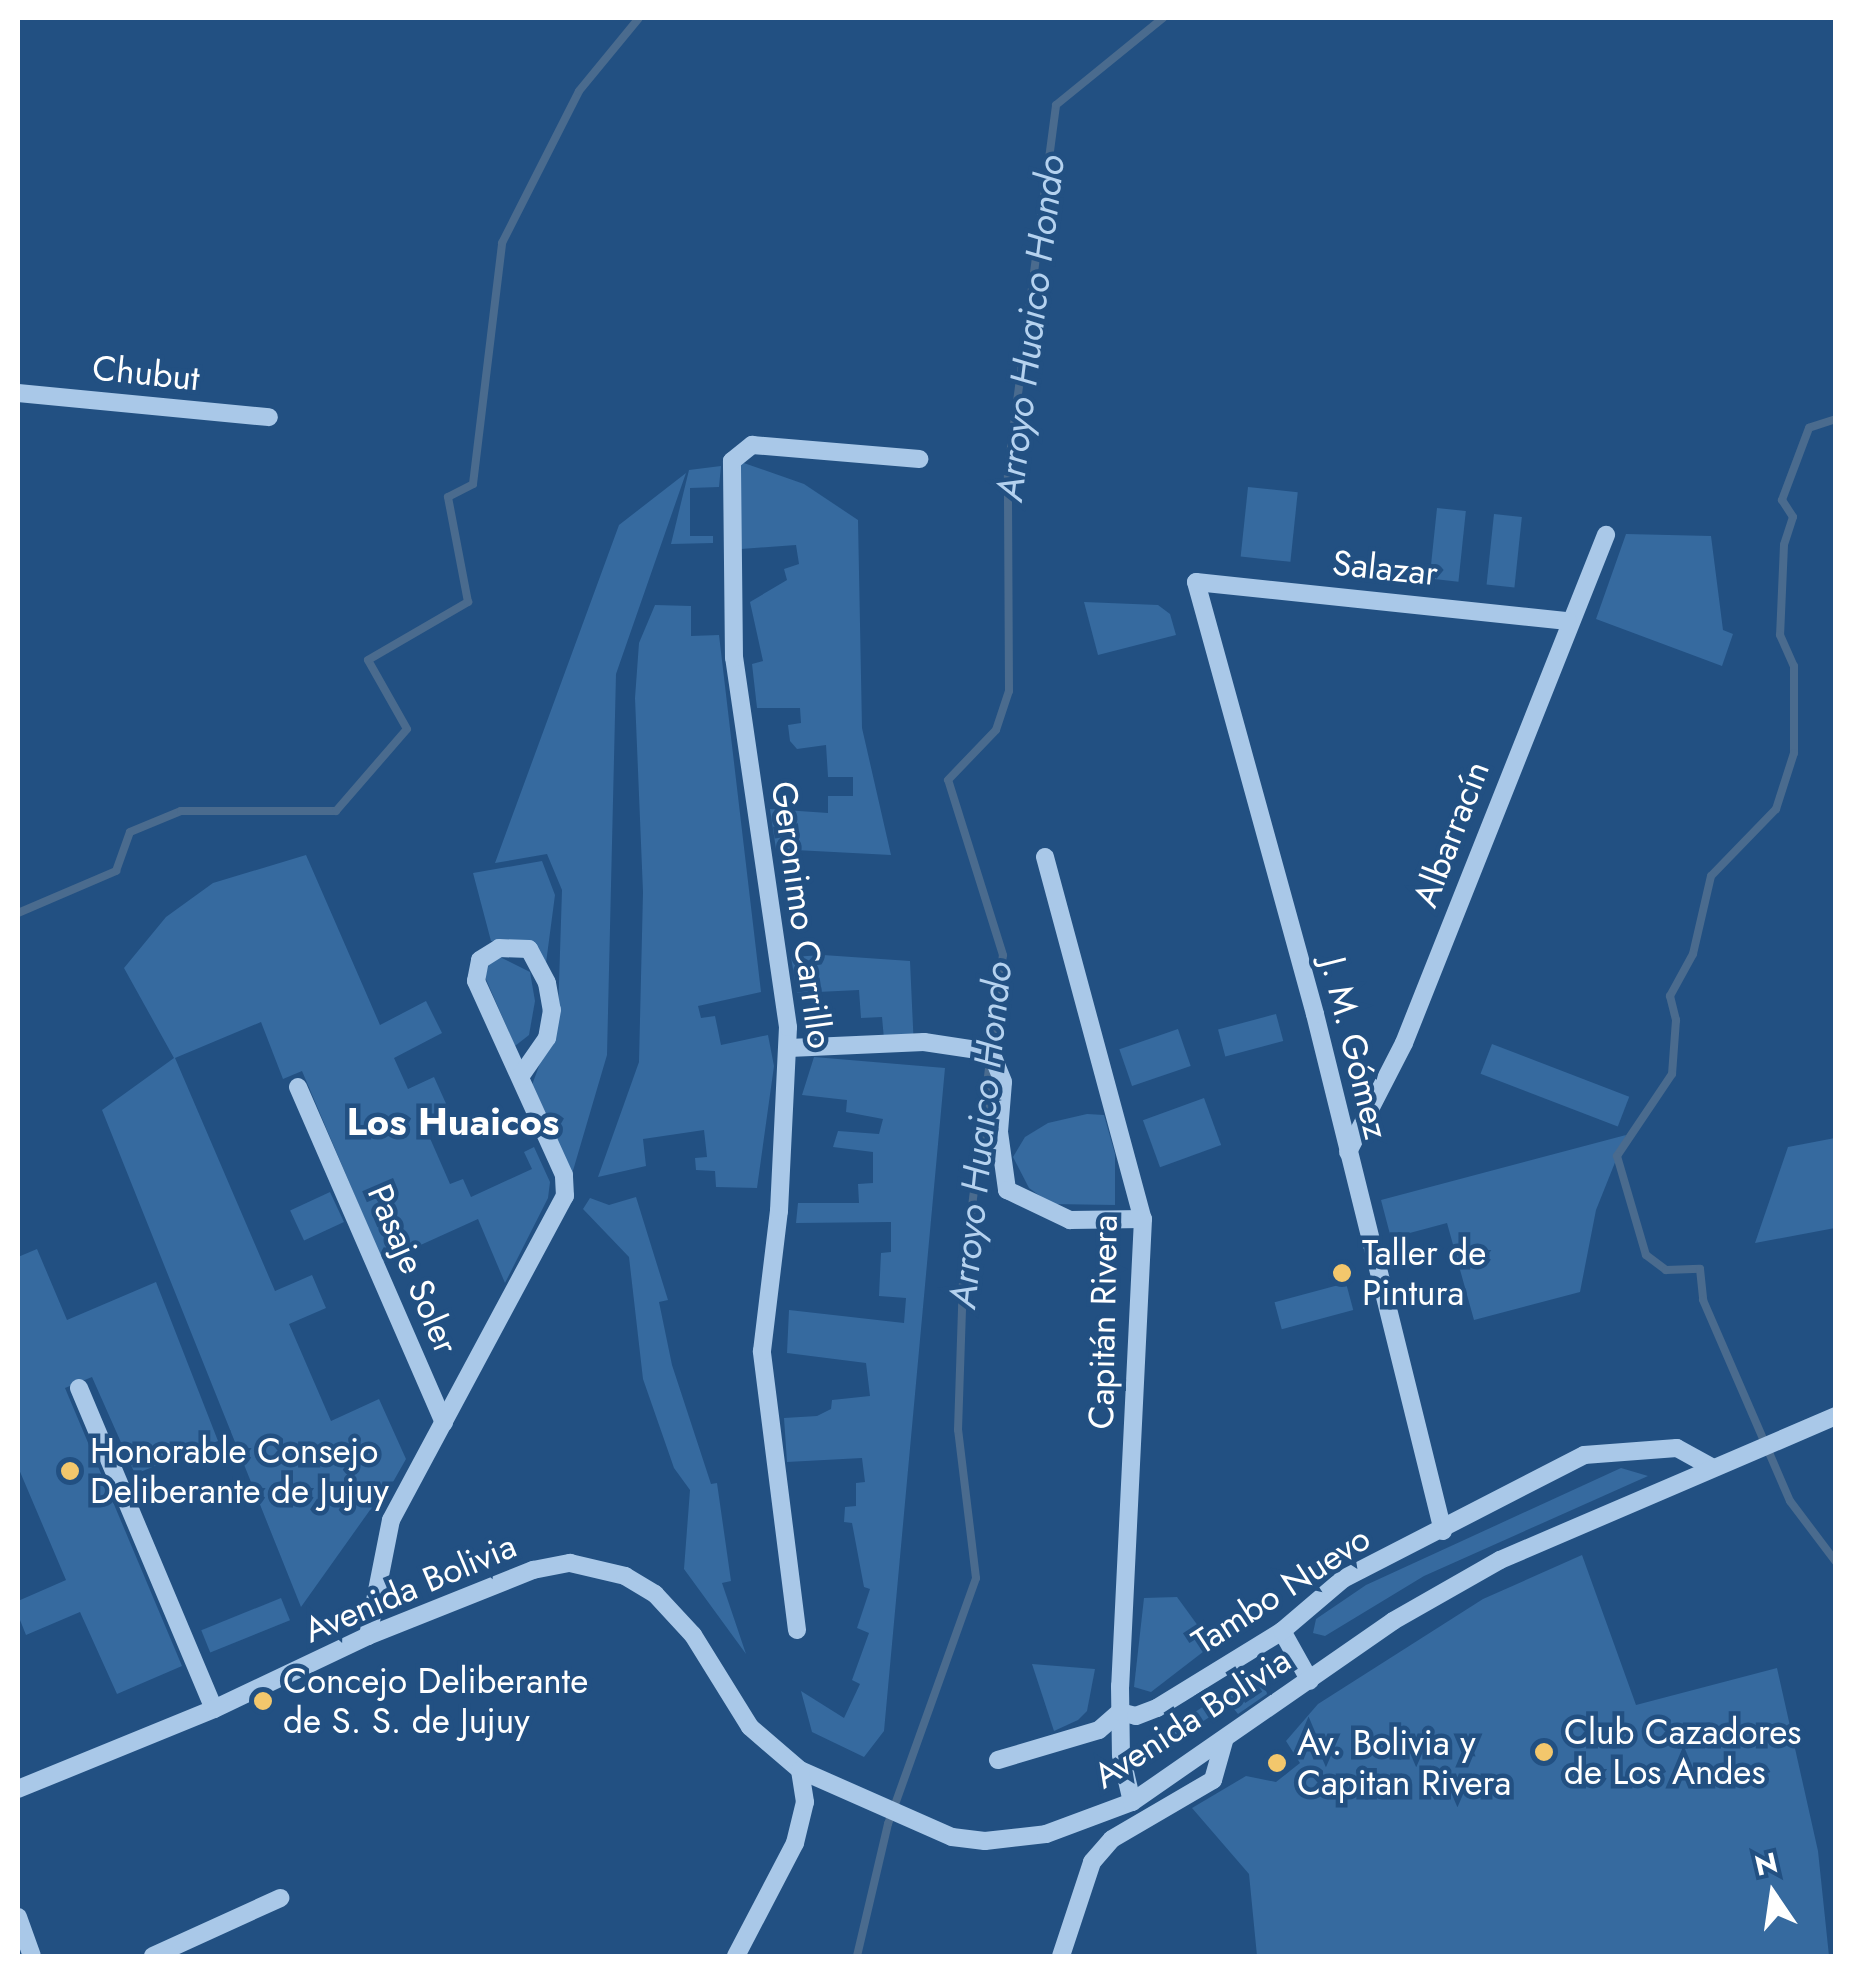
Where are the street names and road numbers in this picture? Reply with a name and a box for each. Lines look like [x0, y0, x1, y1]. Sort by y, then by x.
street label: Chubut [90, 346, 202, 400]
street label: Salazar [1330, 542, 1440, 594]
street label: Albarracín [1404, 755, 1498, 913]
street label: Geronimo Carrillo [762, 779, 842, 1051]
street label: J. M. Gómez [1312, 953, 1398, 1143]
street label: Pasaje Soler [359, 1178, 467, 1360]
street label: Capitán Rivera [1080, 1214, 1126, 1430]
street label: Tambo Nuevo [1184, 1517, 1378, 1663]
street label: Avenida Bolivia [298, 1524, 522, 1652]
street label: Avenida Bolivia [1086, 1639, 1298, 1797]

